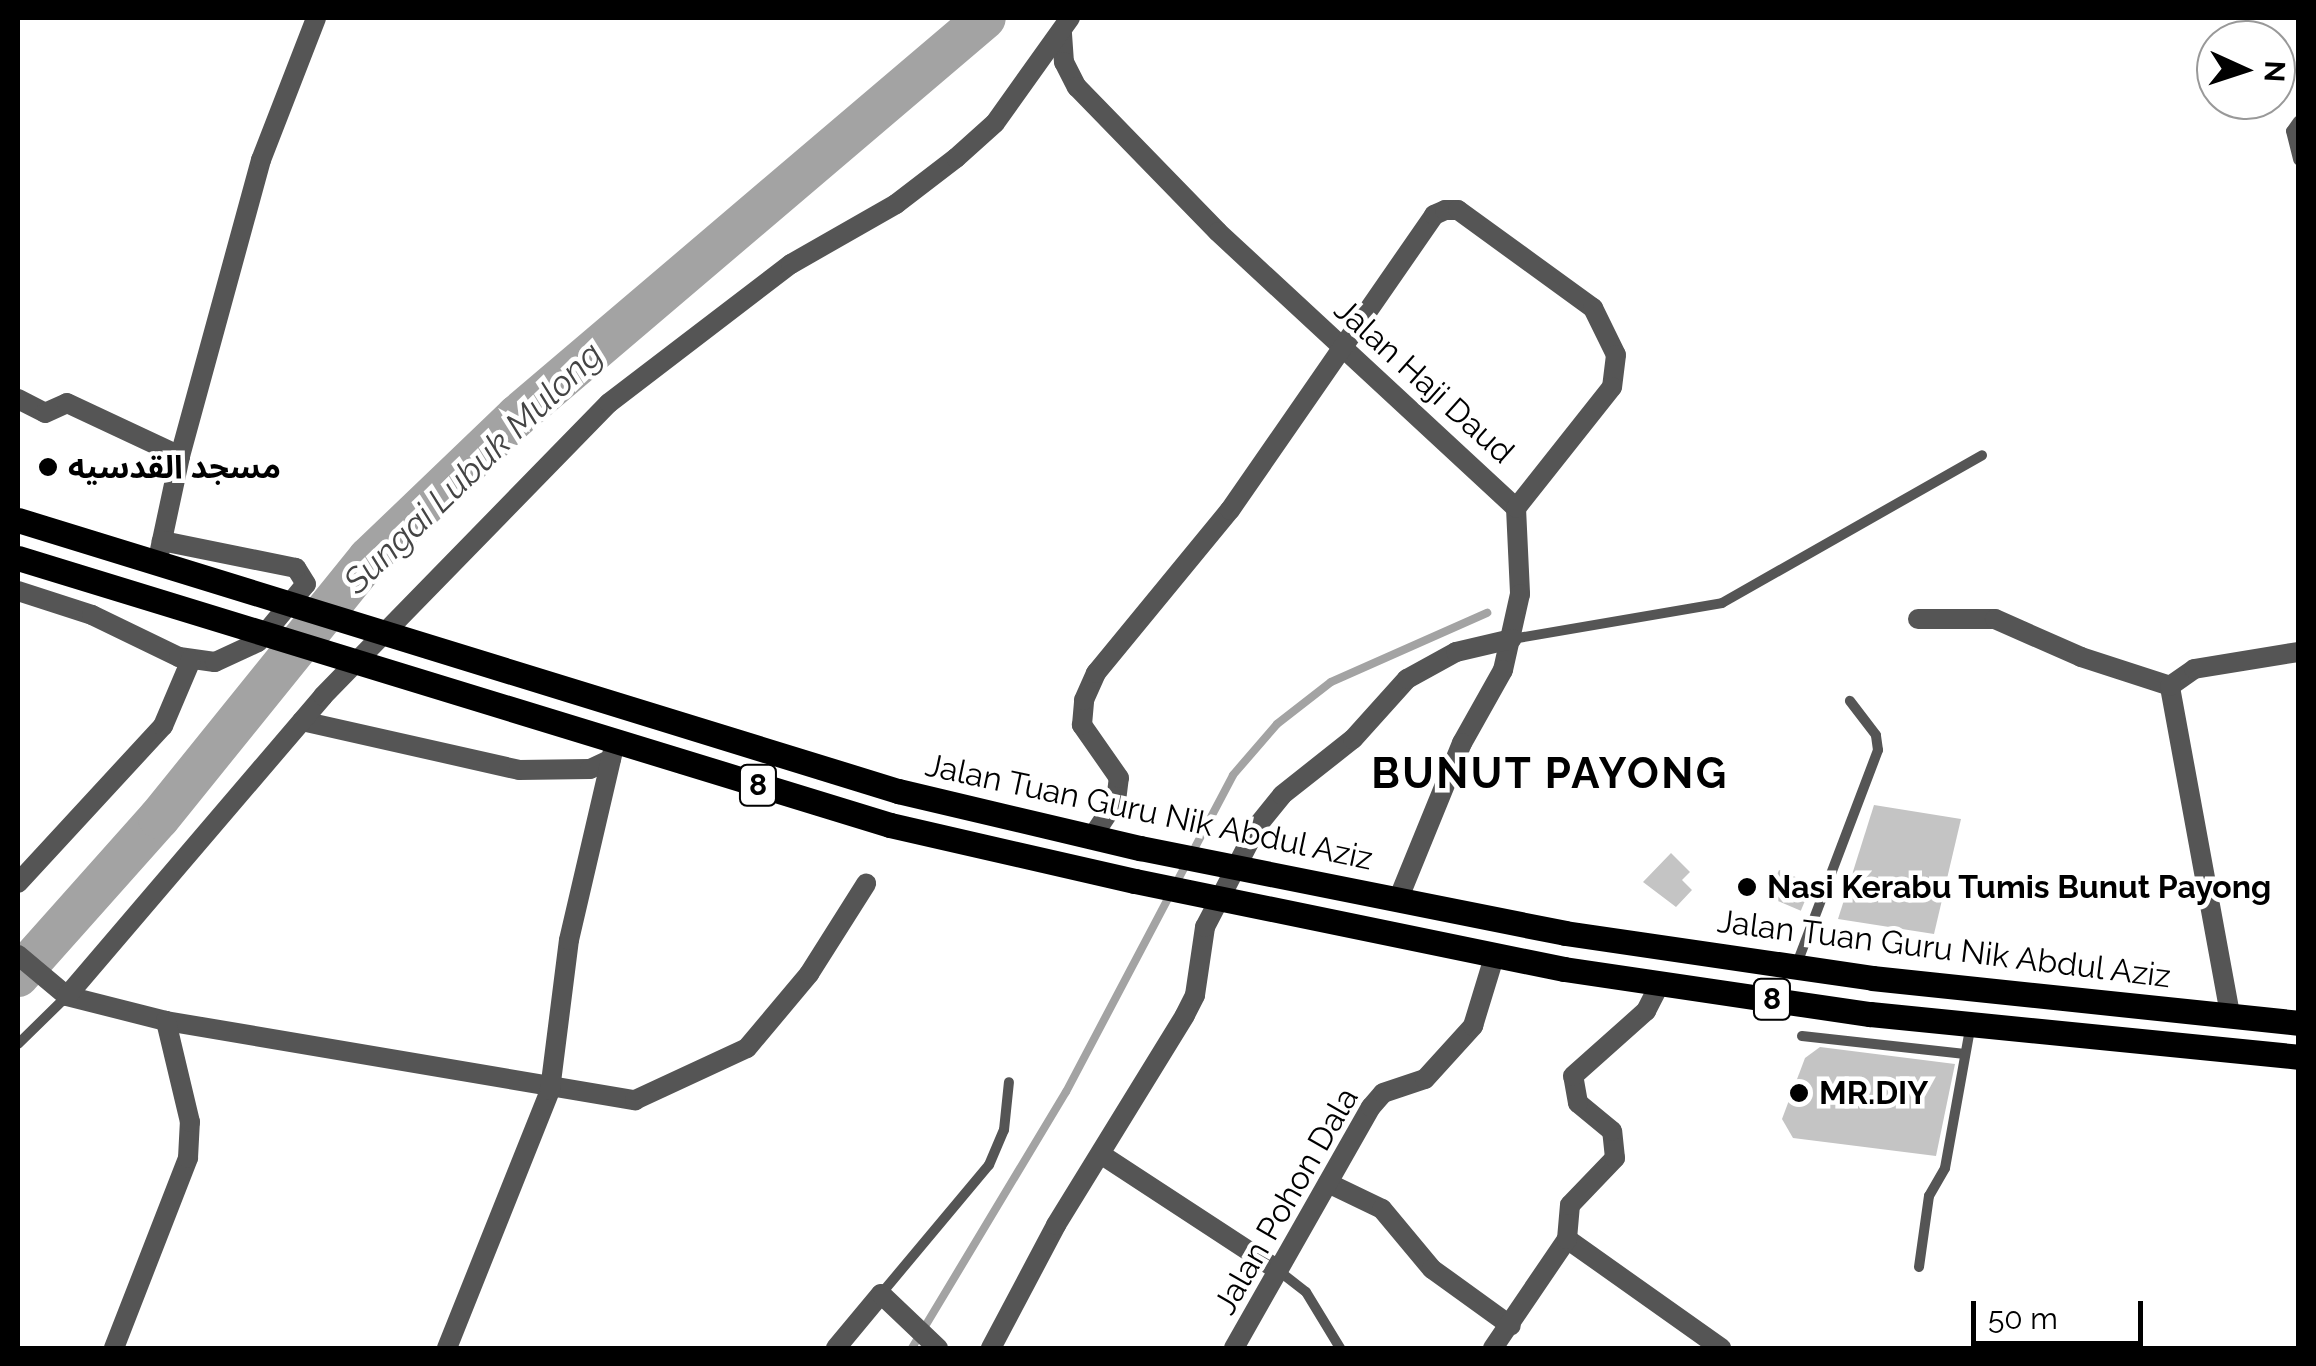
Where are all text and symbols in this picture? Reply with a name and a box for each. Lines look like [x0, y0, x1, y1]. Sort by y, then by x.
north arrow [2196, 20, 2296, 120]
text: N [2257, 60, 2291, 83]
street label: Jalan Haji Daud [1326, 290, 1522, 472]
water label: Sungai Lubuk Mulong [335, 334, 611, 602]
place label: مسجد القدسيه [68, 448, 281, 486]
marker: مسجد القدسيه [37, 456, 59, 478]
street label: Jalan Tuan Guru Nik Abdul Aziz [920, 745, 1378, 879]
district label: BUNUT PAYONG [1371, 749, 1729, 799]
road number: 8 [738, 760, 778, 810]
place label: Nasi Kerabu Tumis Bunut Payong [1767, 868, 2272, 906]
marker: Nasi Kerabu Tumis Bunut Payong [1736, 876, 1758, 898]
street label: Jalan Tuan Guru Nik Abdul Aziz [1713, 902, 2175, 996]
road number: 8 [1752, 974, 1792, 1024]
place label: MR.DIY [1819, 1074, 1928, 1112]
street label: Jalan Pohon Dala [1206, 1081, 1366, 1321]
marker: MR.DIY [1788, 1082, 1810, 1104]
scale bar [1976, 1281, 2148, 1343]
text: 50 m [1988, 1301, 2058, 1336]

